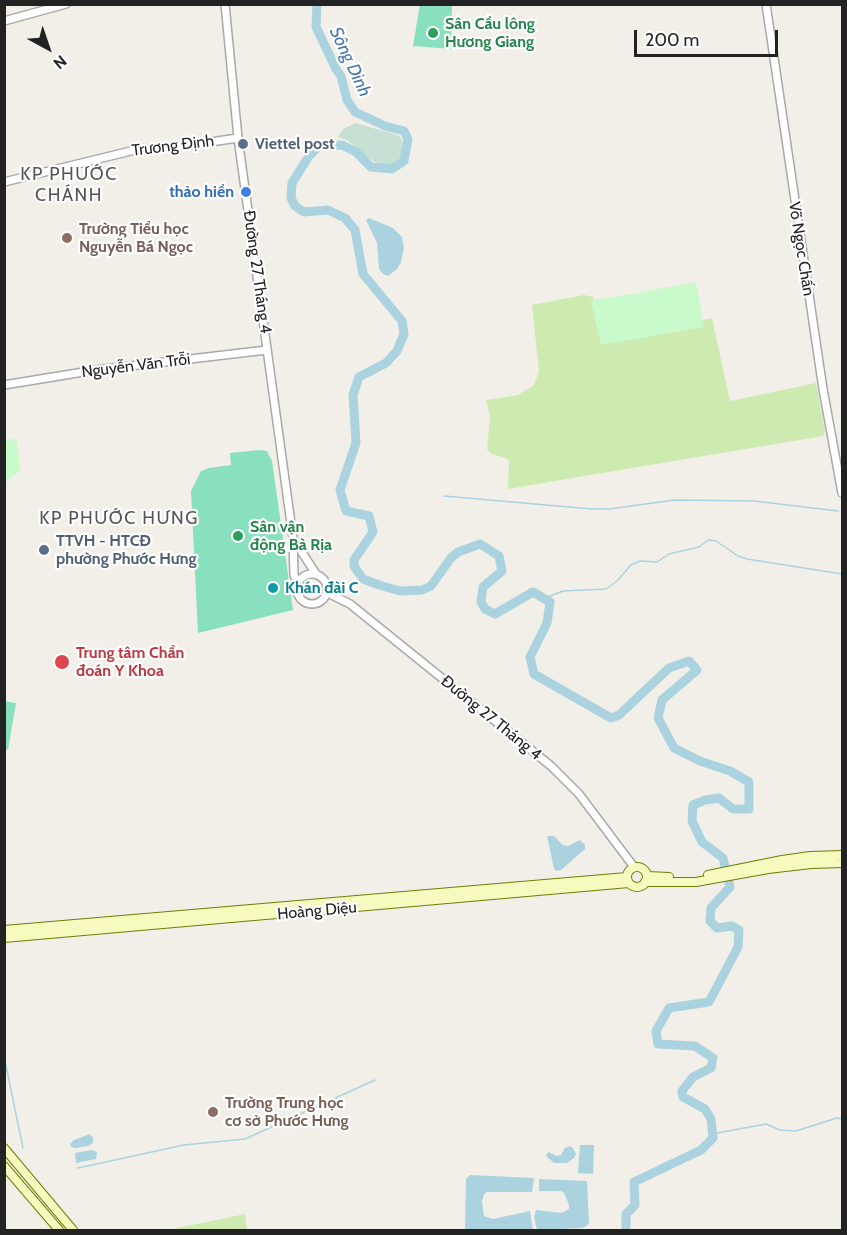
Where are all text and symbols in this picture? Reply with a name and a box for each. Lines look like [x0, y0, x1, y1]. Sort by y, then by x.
place label: Sân Cầu lông Hương Giang [445, 14, 535, 52]
north arrow [18, 18, 78, 78]
scale bar [637, 18, 781, 56]
water label: Sông Dinh [325, 24, 375, 100]
marker: Sân Cầu lông Hương Giang [426, 26, 440, 40]
text: 200 m [645, 29, 699, 51]
text: N [49, 51, 70, 73]
street label: Trương Định [131, 131, 215, 161]
place label: Viettel post [255, 134, 335, 154]
marker: Viettel post [236, 137, 250, 151]
district label: KP PHƯỚC CHÁNH [20, 164, 118, 207]
place label: thảo hiền [169, 182, 234, 202]
marker: thảo hiền [239, 185, 253, 199]
street label: Võ Ngọc Chấn [784, 201, 818, 297]
street label: Đường 27 Tháng 4 [239, 209, 275, 335]
place label: Trường Tiểu học Nguyễn Bá Ngọc [79, 219, 193, 257]
marker: Trường Tiểu học Nguyễn Bá Ngọc [60, 231, 74, 245]
street label: Nguyễn Văn Trỗi [80, 350, 192, 382]
district label: KP PHƯỚC HƯNG [39, 508, 199, 530]
place label: Sân vận động Bà Rịa [250, 517, 332, 555]
marker: Sân vận động Bà Rịa [231, 529, 245, 543]
place label: TTVH - HTCĐ phường Phước Hưng [56, 531, 196, 569]
marker: TTVH - HTCĐ phường Phước Hưng [37, 543, 51, 557]
place label: Khán đài C [285, 578, 359, 598]
marker: Khán đài C [266, 581, 280, 595]
place label: Trung tâm Chẩn đoán Y Khoa [76, 643, 184, 681]
marker: Trung tâm Chẩn đoán Y Khoa [53, 653, 71, 671]
street label: Đường 27 Tháng 4 [437, 672, 545, 764]
street label: Hoàng Diệu [277, 898, 357, 924]
place label: Trường Trung học cơ sở Phước Hưng [225, 1093, 349, 1131]
marker: Trường Trung học cơ sở Phước Hưng [206, 1105, 220, 1119]

